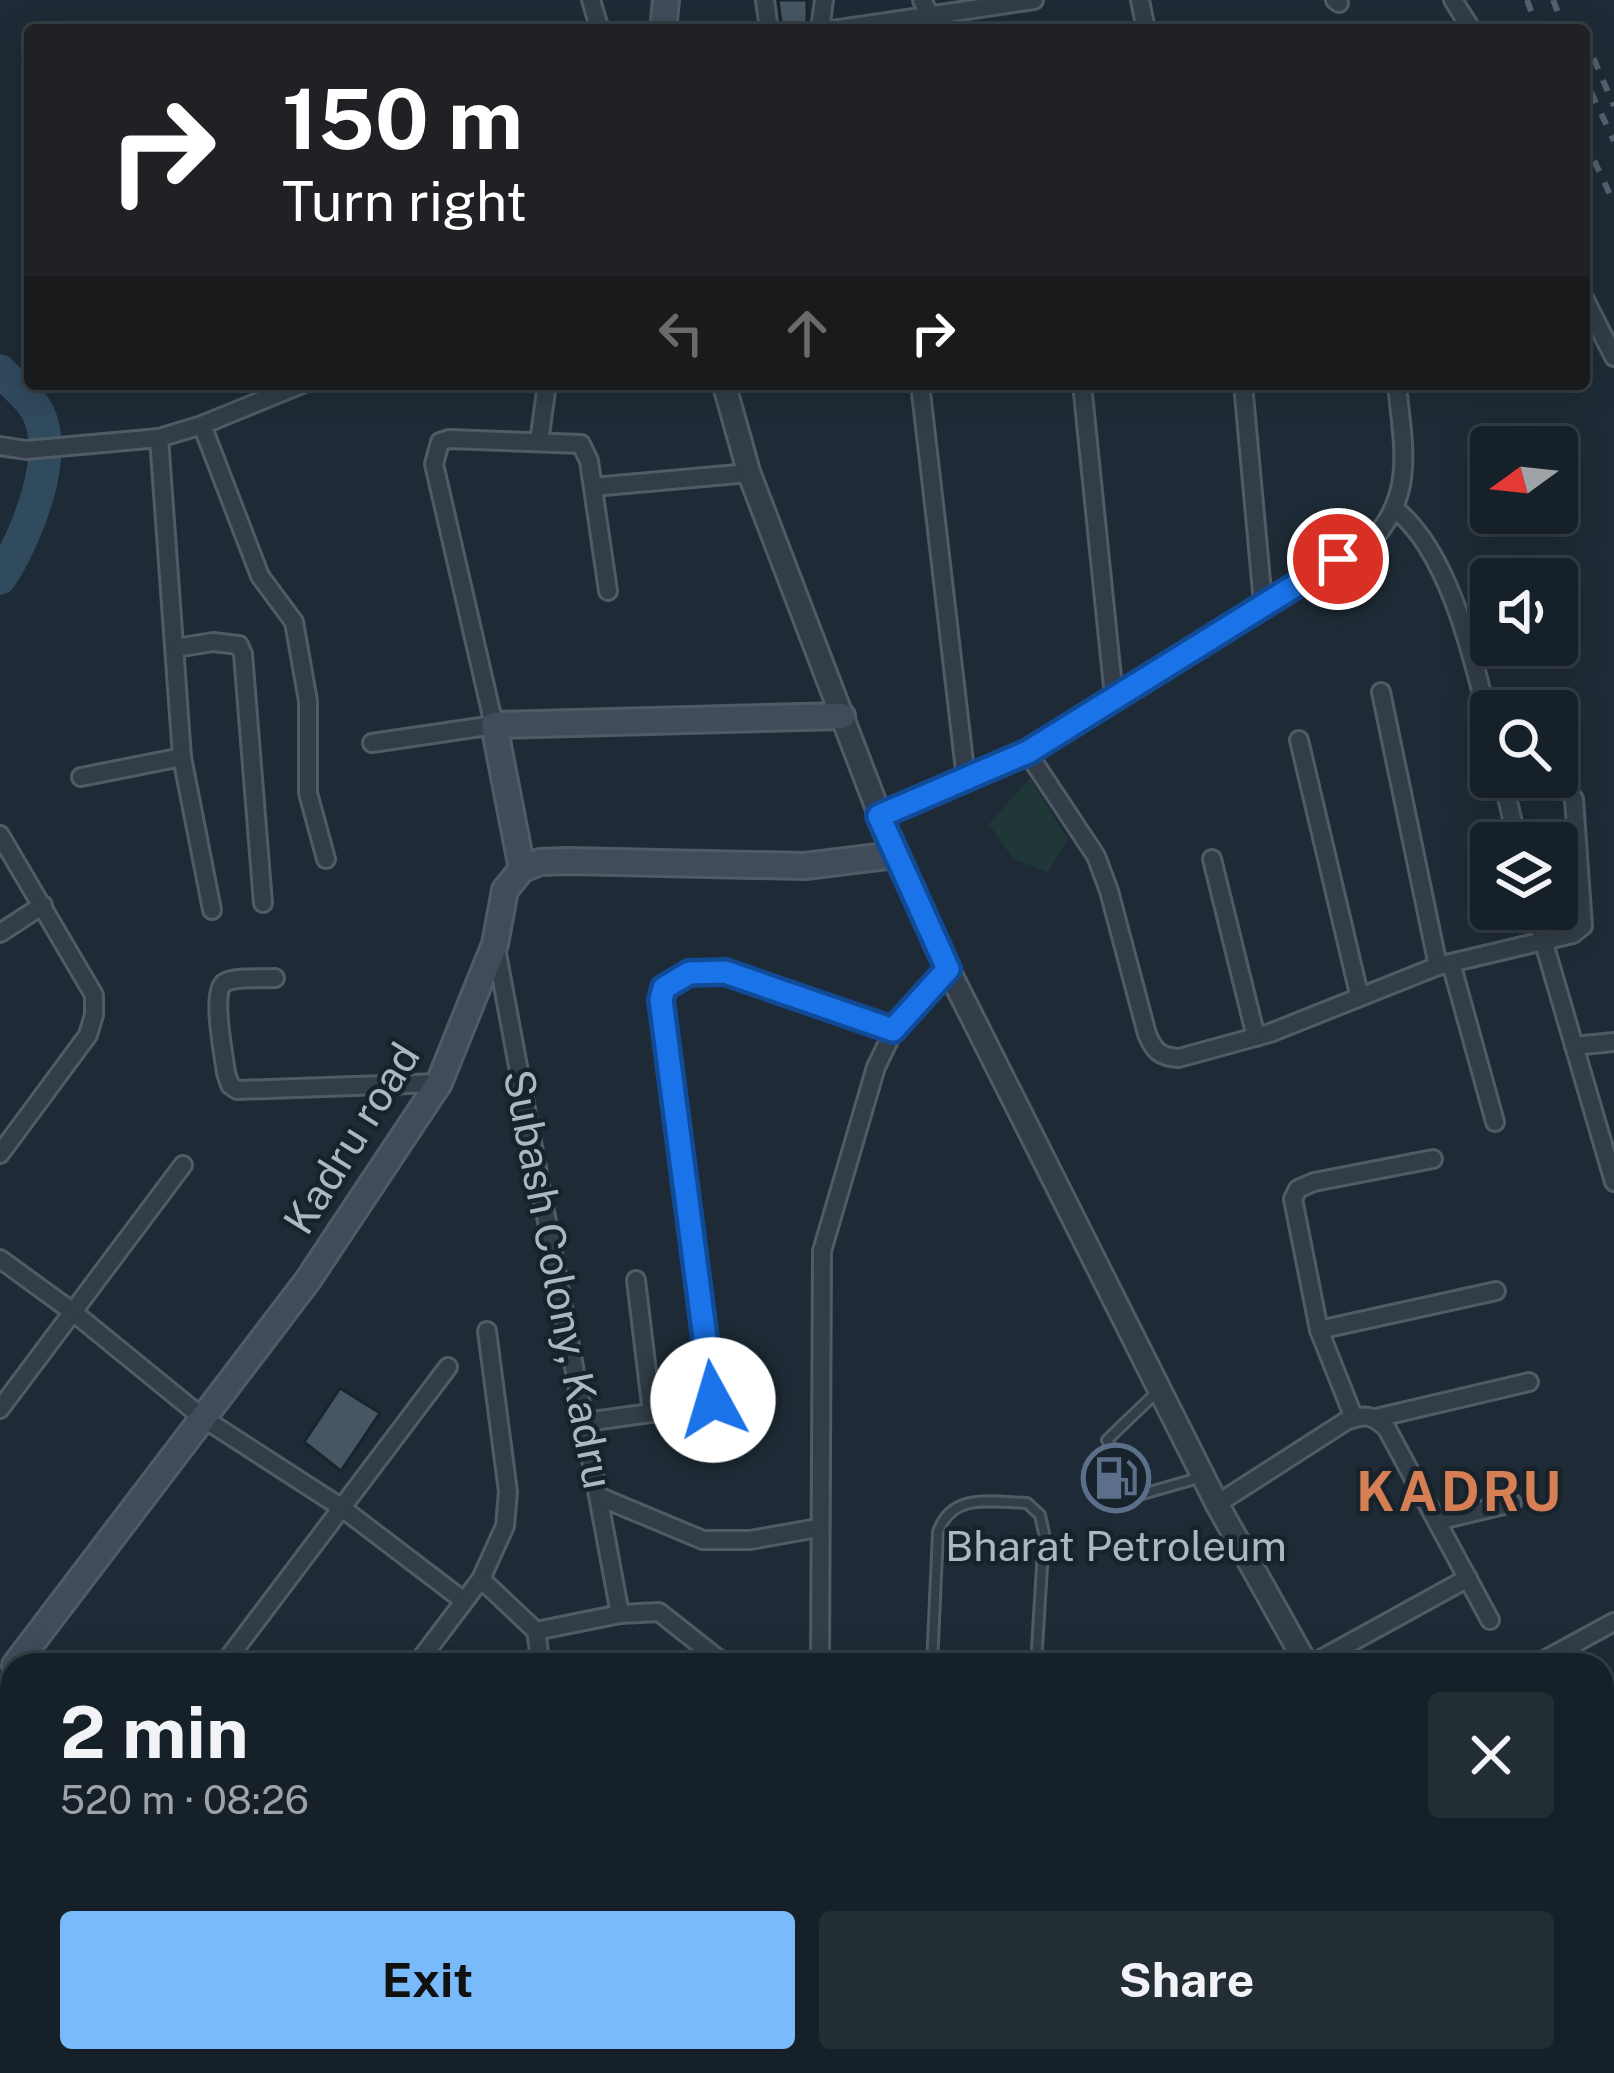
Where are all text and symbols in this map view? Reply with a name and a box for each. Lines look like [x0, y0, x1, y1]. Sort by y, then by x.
text: 150 m [282, 69, 523, 168]
icon: right [84, 72, 240, 228]
text: Turn right [282, 170, 527, 233]
icon: left [648, 300, 714, 366]
icon: ahead [774, 300, 840, 366]
icon: right [900, 300, 966, 366]
north arrow [1470, 426, 1578, 534]
map controls [1470, 426, 1578, 930]
pin [1287, 508, 1389, 610]
icon: arrive [1305, 526, 1371, 592]
button: sound [1470, 558, 1578, 666]
button: search [1470, 690, 1578, 798]
button: layers [1470, 822, 1578, 930]
street label: Kadru road [273, 1034, 429, 1242]
street label: Subash Colony, Kadru [494, 1065, 624, 1493]
position arrow [650, 1337, 776, 1463]
fuel station icon: Bharat Petroleum [1081, 1443, 1151, 1513]
district label: KADRU [1356, 1460, 1564, 1523]
place label: Bharat Petroleum [945, 1521, 1287, 1570]
text: 2 min [60, 1690, 249, 1774]
button: close [1428, 1692, 1554, 1818]
text: 520 m · 08:26 [60, 1777, 309, 1823]
button: Exit [60, 1911, 795, 2049]
button: Share [819, 1911, 1554, 2049]

